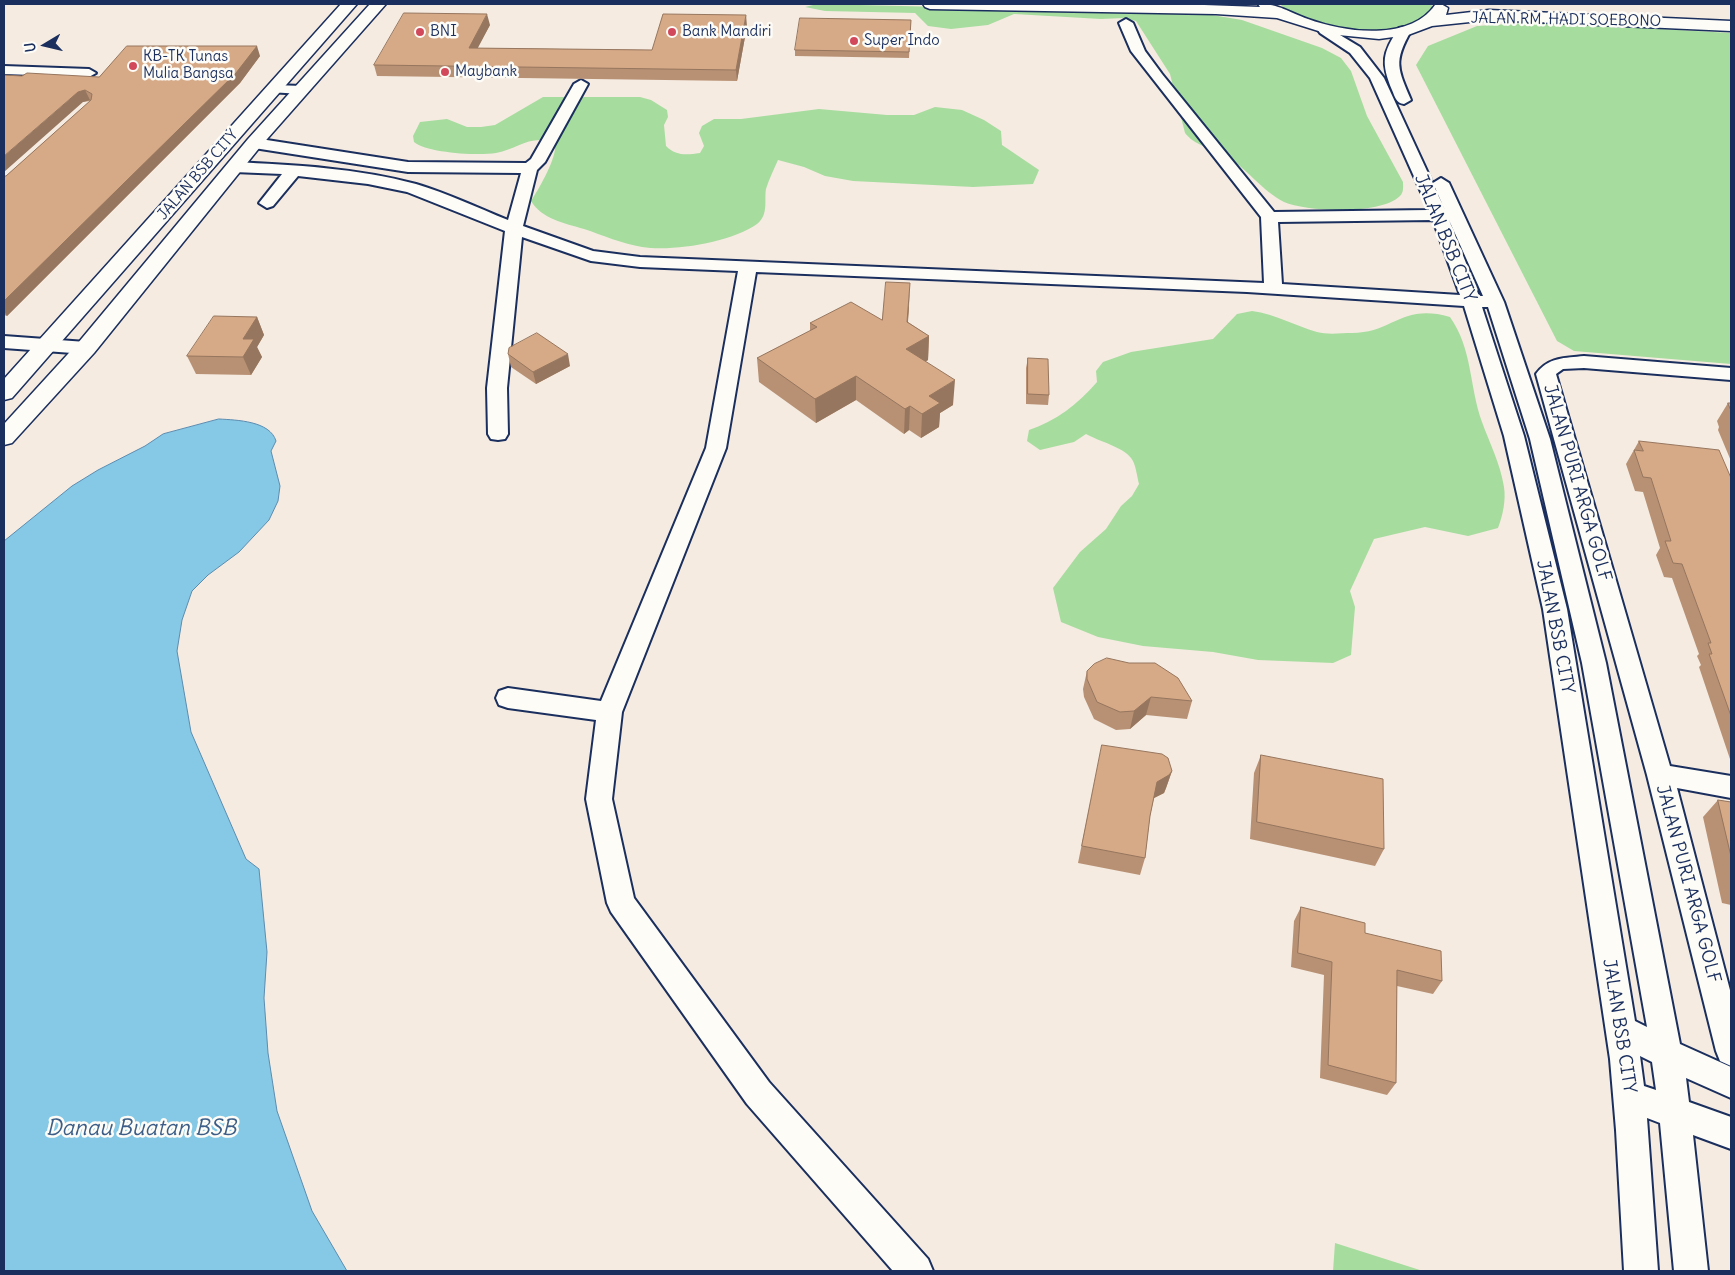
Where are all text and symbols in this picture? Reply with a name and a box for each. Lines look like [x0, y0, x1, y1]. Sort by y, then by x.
street label: JALAN RM. HADI SOEBONO [1471, 9, 1661, 31]
north arrow [20, 20, 70, 70]
place label: BNI [430, 23, 457, 41]
place label: Bank Mandiri [682, 23, 771, 41]
marker: BNI [414, 26, 426, 38]
marker: Bank Mandiri [666, 26, 678, 38]
place label: Super Indo [864, 32, 940, 50]
marker: Super Indo [848, 35, 860, 47]
text: U [21, 41, 40, 53]
place label: KB-TK Tunas Mulia Bangsa [143, 48, 234, 83]
marker: KB-TK Tunas Mulia Bangsa [127, 60, 139, 72]
place label: Maybank [455, 63, 517, 81]
marker: Maybank [439, 66, 451, 78]
street label: JALAN BSB CITY [154, 126, 242, 224]
street label: JALAN BSB CITY [1410, 171, 1480, 305]
street label: JALAN PURI ARGA GOLF [1538, 382, 1616, 584]
street label: JALAN BSB CITY [1531, 558, 1579, 696]
street label: JALAN PURI ARGA GOLF [1651, 783, 1725, 985]
street label: JALAN BSB CITY [1598, 957, 1640, 1095]
water label: Danau Buatan BSB [46, 1116, 236, 1142]

